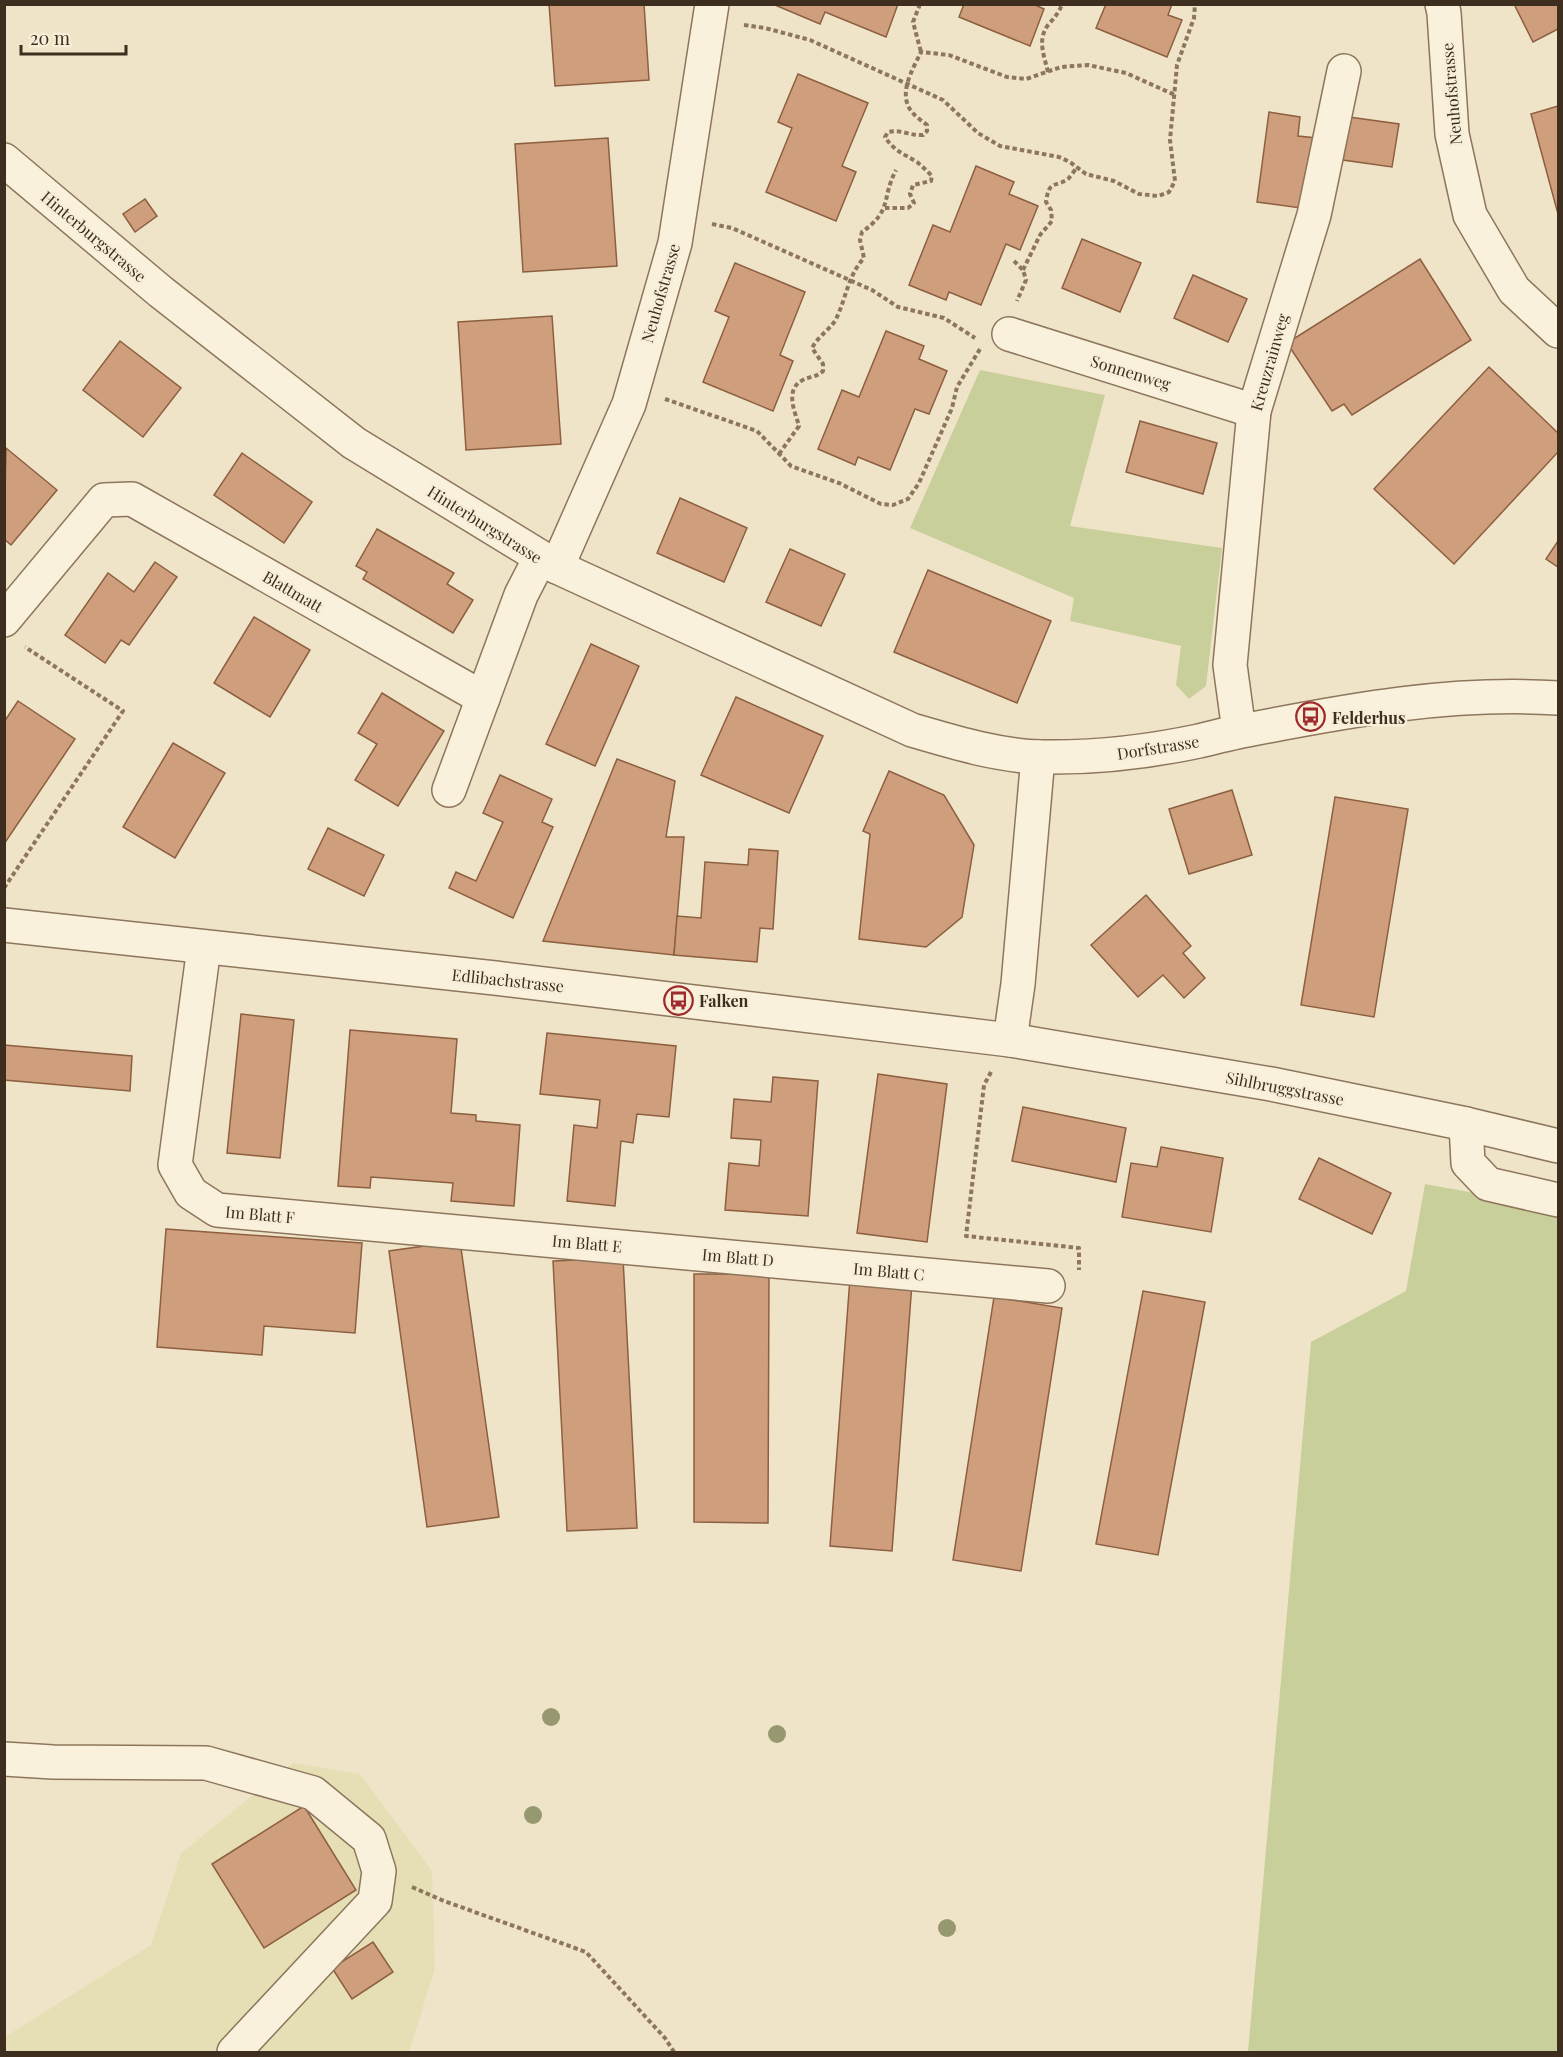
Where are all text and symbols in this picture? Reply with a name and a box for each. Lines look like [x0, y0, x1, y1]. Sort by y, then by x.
scale bar [21, 18, 126, 56]
text: 20 m [30, 26, 70, 50]
street label: Neuhofstrasse [1436, 42, 1466, 146]
street label: Hinterburgstrasse [37, 186, 151, 286]
street label: Neuhofstrasse [636, 241, 684, 345]
street label: Kreuzrainweg [1245, 310, 1293, 413]
street label: Sonnenweg [1088, 350, 1174, 394]
street label: Hinterburgstrasse [424, 480, 546, 568]
street label: Blattmatt [259, 565, 327, 617]
bus stop icon: Felderhus [1295, 701, 1327, 733]
place label: Felderhus [1332, 707, 1405, 728]
street label: Dorfstrasse [1115, 730, 1201, 764]
street label: Edlibachstrasse [451, 964, 565, 996]
bus stop icon: Falken [662, 984, 694, 1016]
place label: Falken [699, 990, 749, 1011]
street label: Sihlbruggstrasse [1224, 1066, 1346, 1110]
street label: Im Blatt F [224, 1201, 296, 1227]
street label: Im Blatt E [551, 1229, 623, 1257]
street label: Im Blatt D [701, 1243, 775, 1271]
street label: Im Blatt C [853, 1257, 925, 1285]

